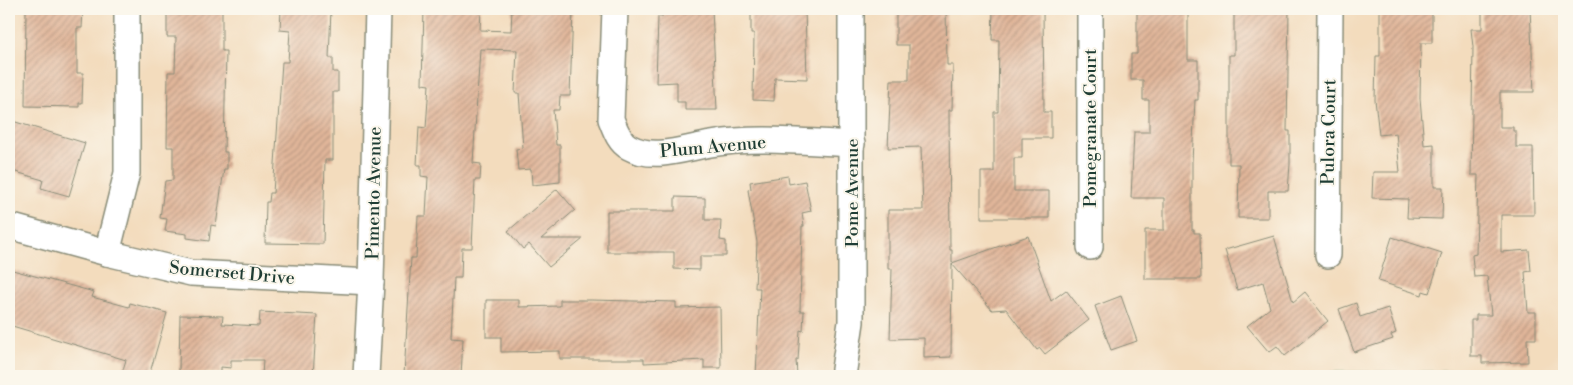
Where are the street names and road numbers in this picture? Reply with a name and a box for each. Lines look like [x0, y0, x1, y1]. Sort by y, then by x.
street label: Pomegranate Court [1079, 48, 1102, 207]
street label: Pulora Court [1317, 78, 1341, 185]
street label: Pimento Avenue [361, 126, 387, 260]
street label: Plum Avenue [659, 131, 767, 163]
street label: Pome Avenue [841, 138, 864, 248]
street label: Somerset Drive [168, 256, 296, 290]

